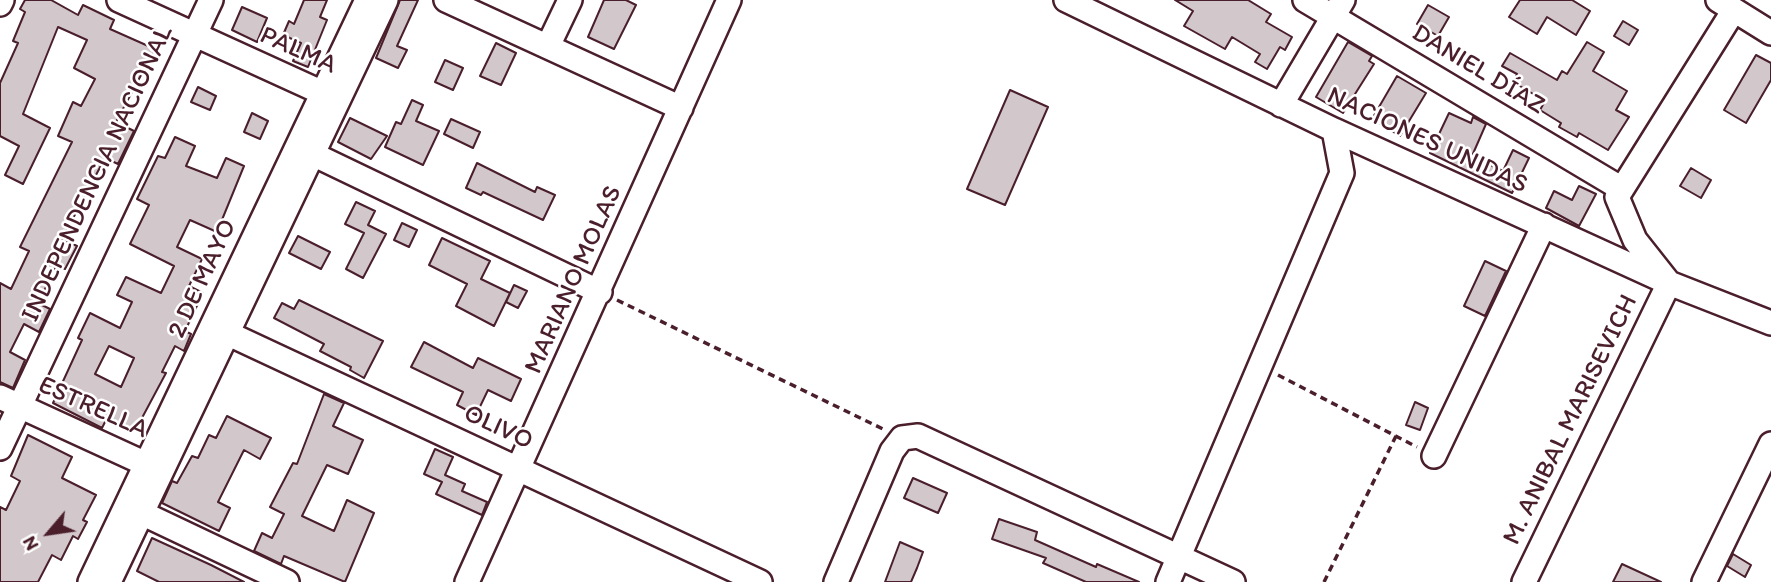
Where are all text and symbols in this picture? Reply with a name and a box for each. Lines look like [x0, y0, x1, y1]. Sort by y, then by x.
street label: DANIEL DÍAZ [1406, 18, 1550, 122]
street label: PALMA [255, 20, 341, 82]
street label: INDEPENDENCIA NACIONAL [15, 21, 181, 327]
street label: NACIONES UNIDAS [1322, 81, 1532, 201]
street label: MARIANO MOLAS [519, 181, 629, 379]
street label: 2 DE MAYO [162, 215, 244, 343]
street label: M. ANIBAL MARISEVICH [1497, 290, 1645, 550]
street label: ESTRELLA [33, 370, 153, 446]
street label: OLIVO [458, 398, 538, 458]
north arrow [14, 498, 84, 568]
text: N [17, 532, 43, 555]

